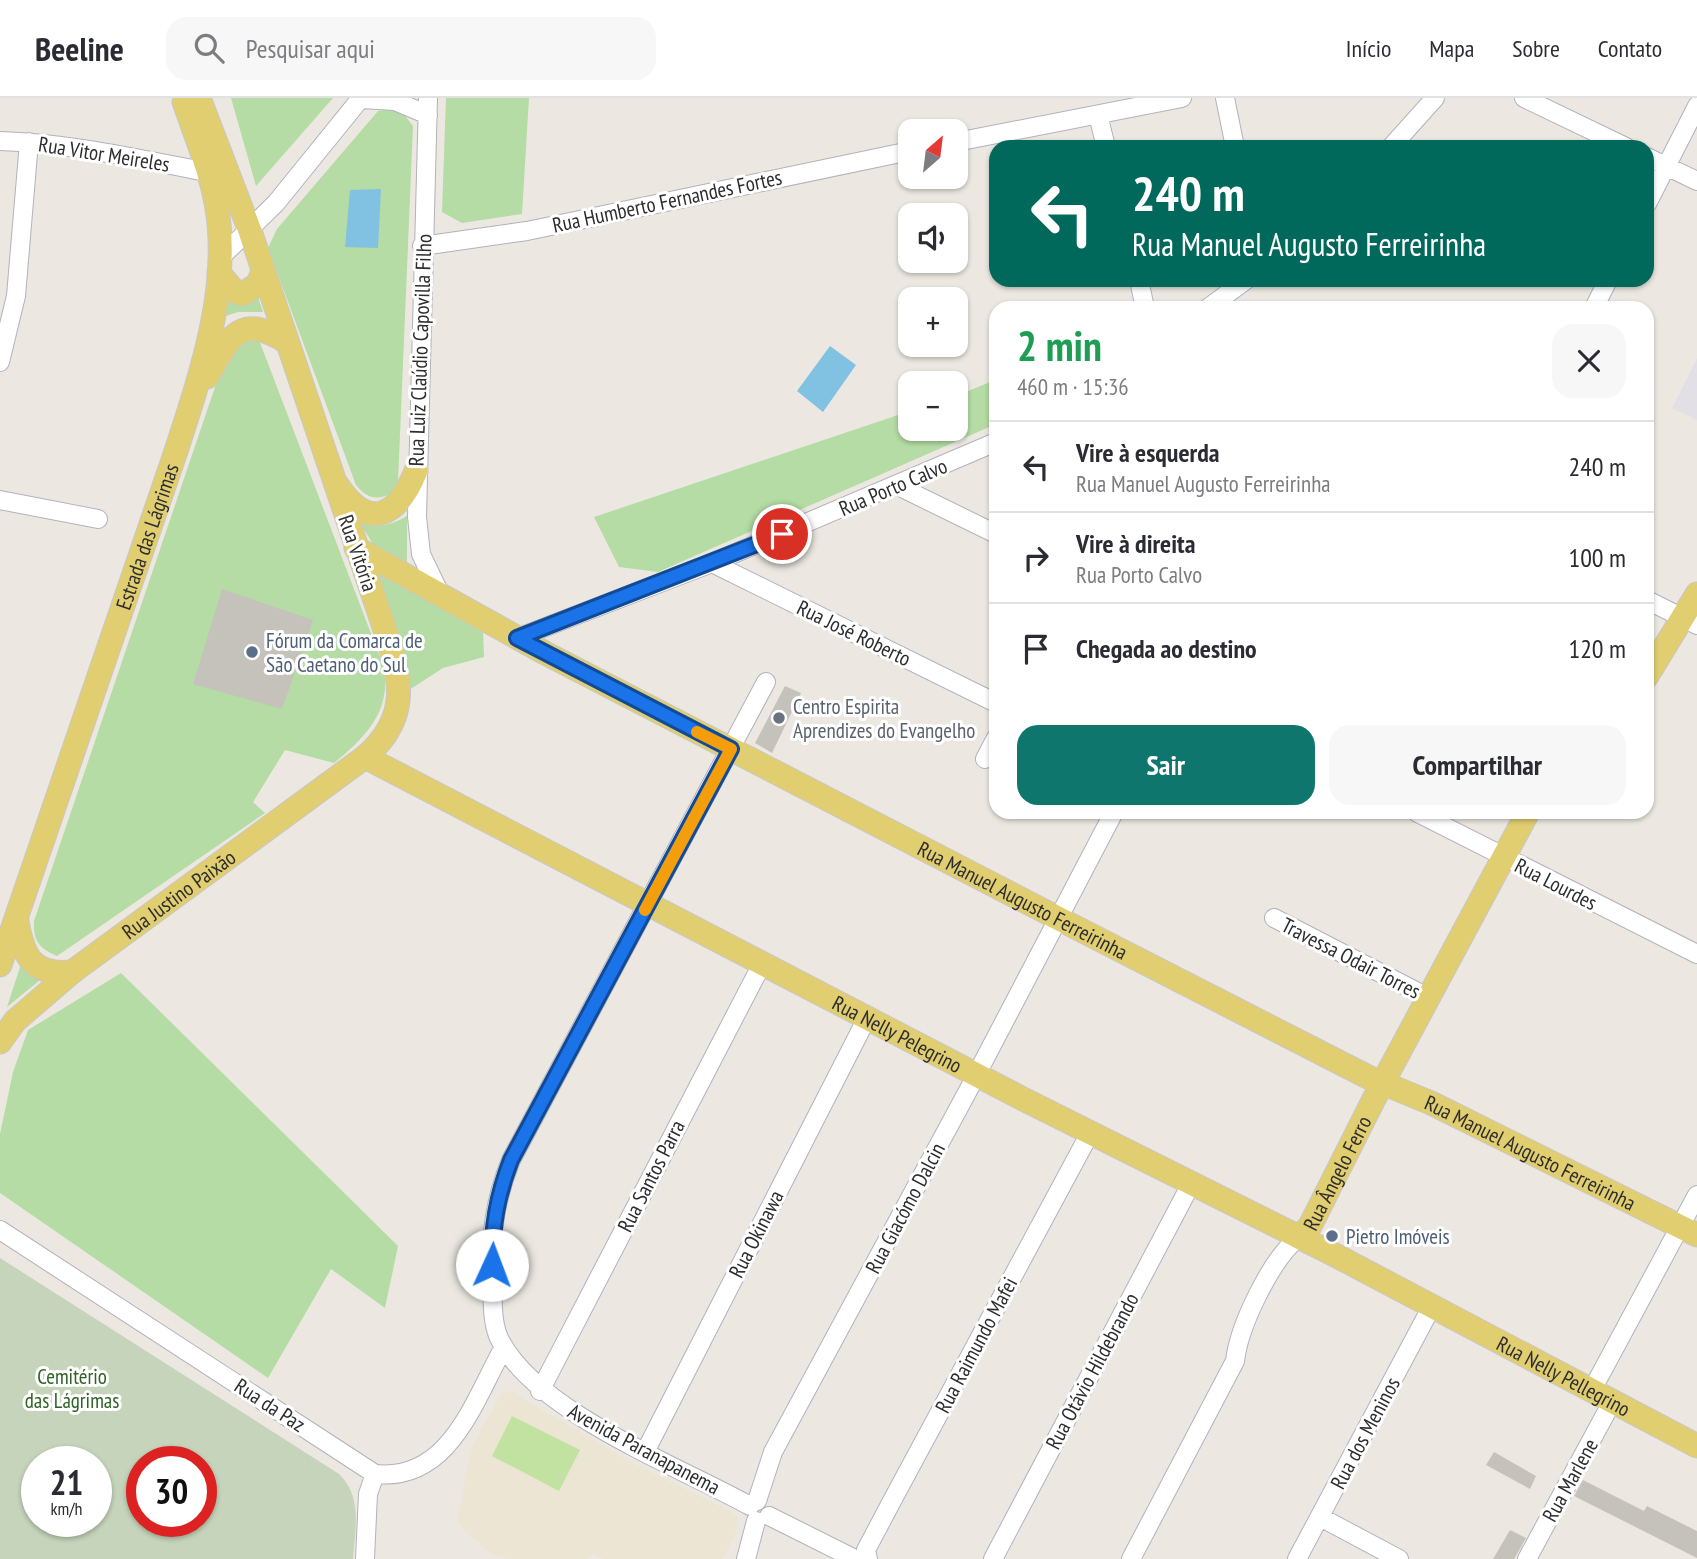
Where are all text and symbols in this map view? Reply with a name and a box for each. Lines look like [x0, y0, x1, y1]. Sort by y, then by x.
search box [166, 17, 656, 80]
text: Beeline [35, 27, 124, 70]
icon: search [190, 29, 228, 67]
text: Pesquisar aqui [246, 32, 375, 65]
text: Início [1346, 33, 1391, 64]
text: Mapa [1429, 33, 1474, 64]
text: Sobre [1512, 33, 1560, 64]
text: Contato [1598, 33, 1662, 64]
north arrow [898, 119, 968, 189]
map controls [898, 119, 968, 441]
street label: Rua Vitor Meireles [37, 130, 171, 178]
text: 240 m [1132, 161, 1245, 225]
street label: Rua Humberto Fernandes Fortes [550, 163, 784, 239]
icon: left [1017, 168, 1108, 259]
button: sound [898, 203, 968, 273]
text: Rua Manuel Augusto Ferreirinha [1132, 223, 1486, 265]
street label: Rua Luiz Claúdio Capovilla Filho [402, 233, 438, 467]
button: + [898, 287, 968, 357]
text: 2 min [1017, 318, 1102, 373]
button: close [1552, 324, 1626, 398]
button: − [898, 371, 968, 441]
text: 460 m · 15:36 [1017, 372, 1129, 401]
text: Vire à esquerda [1076, 436, 1219, 469]
icon: left [1017, 448, 1055, 486]
text: 240 m [1568, 450, 1626, 483]
street label: Rua Porto Calvo [835, 452, 951, 522]
street label: Estrada das Lágrimas [109, 460, 184, 613]
text: Rua Manuel Augusto Ferreirinha [1076, 469, 1330, 498]
pin [752, 504, 812, 564]
street label: Rua Vitória [332, 511, 384, 595]
icon: arrive [763, 515, 801, 553]
text: Vire à direita [1076, 527, 1195, 560]
icon: right [1017, 539, 1055, 577]
text: 100 m [1568, 541, 1626, 574]
text: Rua Porto Calvo [1076, 560, 1202, 589]
street label: Rua José Roberto [793, 594, 915, 672]
place label: Fórum da Comarca de São Caetano do Sul [266, 627, 423, 678]
icon: arrive [1017, 630, 1055, 668]
text: Chegada ao destino [1076, 632, 1257, 665]
text: 120 m [1568, 632, 1626, 665]
marker: Fórum da Comarca de São Caetano do Sul [244, 644, 260, 660]
place label: Centro Espirita Aprendizes do Evangelho [793, 693, 975, 744]
marker: Centro Espirita Aprendizes do Evangelho [771, 710, 787, 726]
button: Sair [1017, 725, 1315, 805]
button: Compartilhar [1329, 725, 1626, 805]
street label: Rua Manuel Augusto Ferreirinha [913, 835, 1132, 965]
street label: Rua Justino Paixão [116, 843, 241, 945]
street label: Rua Lourdes [1510, 852, 1602, 916]
street label: Travessa Odair Torres [1277, 911, 1425, 1005]
street label: Rua Nelly Pelegrino [828, 989, 967, 1079]
street label: Rua Manuel Augusto Ferreirinha [1421, 1088, 1640, 1216]
street label: Rua Ângelo Ferro [1297, 1111, 1377, 1235]
street label: Rua Santos Parra [611, 1115, 691, 1237]
street label: Rua Giacómo Dalcin [859, 1138, 951, 1278]
street label: Rua Okinawa [722, 1186, 790, 1282]
place label: Pietro Imóveis [1346, 1223, 1450, 1250]
position arrow [455, 1228, 529, 1302]
marker: Pietro Imóveis [1324, 1228, 1340, 1244]
street label: Rua Raimundo Mafei [929, 1272, 1023, 1418]
street label: Rua Otávio Hildebrando [1039, 1288, 1145, 1454]
street label: Rua Nelly Pellegrino [1492, 1329, 1635, 1422]
park label: Cemitério das Lágrimas [25, 1363, 119, 1414]
street label: Rua da Paz [230, 1372, 310, 1438]
street label: Rua dos Meninos [1324, 1372, 1406, 1494]
street label: Avenida Paranapanema [563, 1398, 725, 1500]
street label: Rua Marlene [1536, 1434, 1604, 1526]
speed limit sign: 30 [126, 1446, 217, 1537]
text: 21 [50, 1459, 83, 1505]
text: km/h [51, 1497, 82, 1520]

